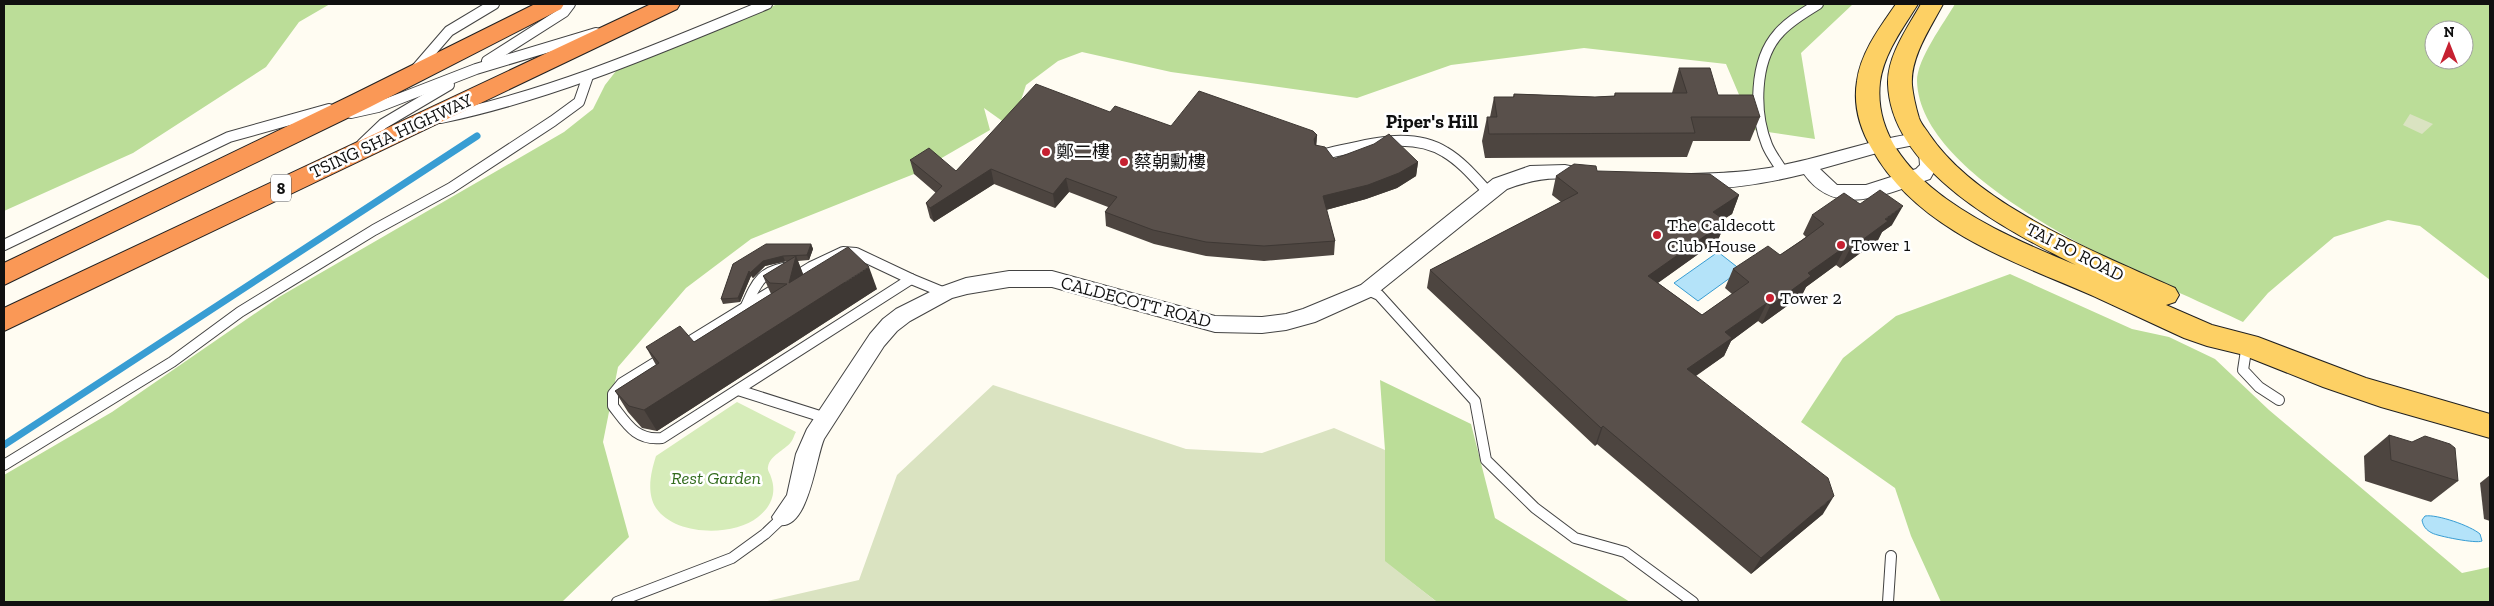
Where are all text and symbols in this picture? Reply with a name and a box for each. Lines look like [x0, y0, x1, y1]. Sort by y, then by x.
north arrow [2424, 20, 2474, 70]
text: N [2444, 24, 2455, 41]
street label: TSING SHA HIGHWAY [306, 89, 476, 183]
district label: Piper's Hill [1386, 110, 1479, 133]
place label: 鄭二樓 [1056, 141, 1110, 163]
marker: 鄭二樓 [1040, 146, 1052, 158]
place label: 蔡朝勳樓 [1134, 151, 1206, 173]
marker: 蔡朝勳樓 [1118, 156, 1130, 168]
road number: 8 [271, 174, 291, 202]
place label: The Caldecott Club House [1667, 214, 1775, 257]
street label: TAI PO ROAD [2022, 218, 2128, 286]
marker: The Caldecott Club House [1651, 229, 1663, 241]
place label: Tower 1 [1851, 234, 1910, 256]
marker: Tower 1 [1835, 239, 1847, 251]
street label: CALDECOTT ROAD [1058, 271, 1214, 333]
place label: Tower 2 [1780, 287, 1842, 309]
marker: Tower 2 [1764, 292, 1776, 304]
park label: Rest Garden [671, 467, 761, 489]

